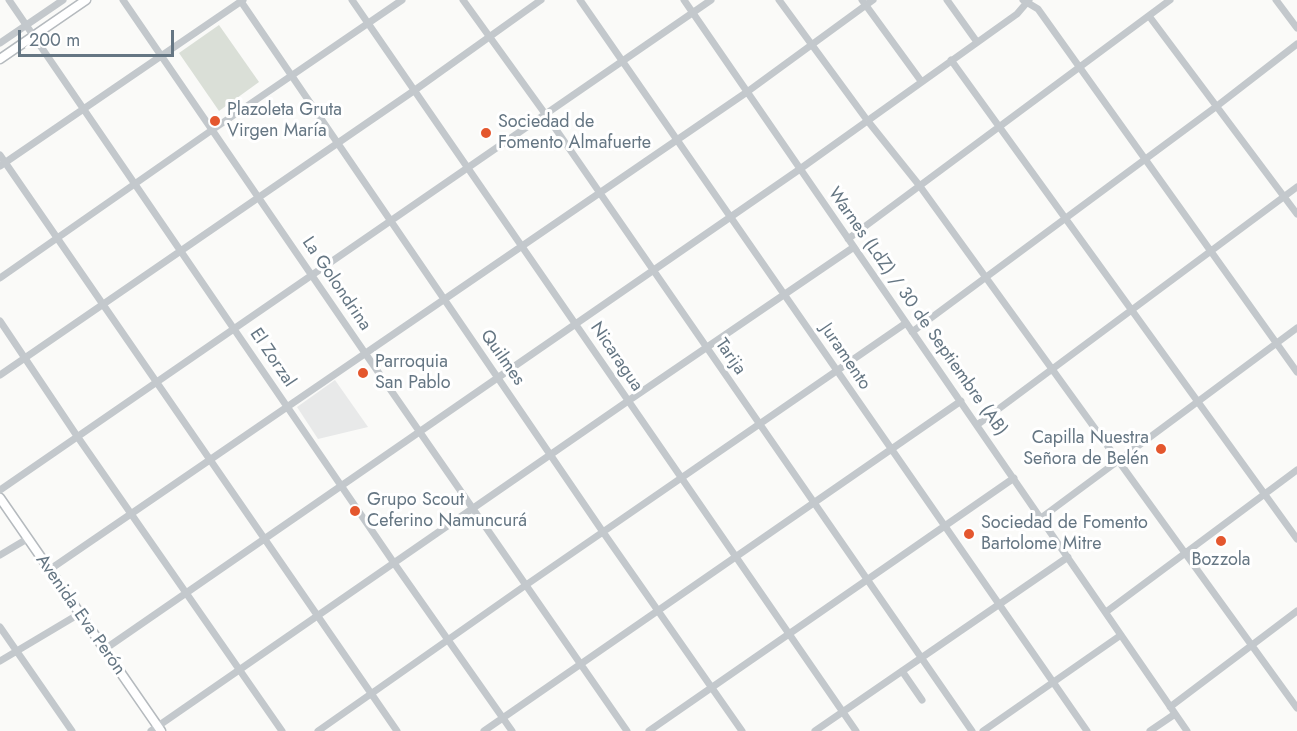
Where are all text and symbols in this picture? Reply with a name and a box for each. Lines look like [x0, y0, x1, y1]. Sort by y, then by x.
scale bar [21, 18, 177, 56]
text: 200 m [29, 27, 80, 53]
place label: Plazoleta Gruta Virgen María [227, 100, 342, 142]
place label: Sociedad de Fomento Almafuerte [498, 112, 651, 154]
marker: Plazoleta Gruta Virgen María [208, 114, 222, 128]
marker: Sociedad de Fomento Almafuerte [479, 126, 493, 140]
street label: Warnes (LdZ) / 30 de Septiembre (AB) [823, 184, 1011, 440]
street label: La Golondrina [297, 233, 375, 335]
street label: Nicaragua [585, 318, 647, 396]
street label: Juramento [815, 320, 875, 394]
street label: El Zorzal [245, 324, 299, 392]
street label: Quilmes [475, 326, 529, 390]
street label: Tarija [710, 335, 750, 379]
place label: Parroquia San Pablo [375, 352, 451, 394]
marker: Parroquia San Pablo [356, 366, 370, 380]
place label: Capilla Nuestra Señora de Belén [1023, 428, 1149, 470]
marker: Capilla Nuestra Señora de Belén [1154, 442, 1168, 456]
place label: Grupo Scout Ceferino Namuncurá [367, 490, 527, 532]
marker: Grupo Scout Ceferino Namuncurá [348, 504, 362, 518]
place label: Sociedad de Fomento Bartolome Mitre [981, 513, 1148, 556]
marker: Sociedad de Fomento Bartolome Mitre [962, 527, 976, 541]
marker: Bozzola [1214, 534, 1228, 548]
place label: Bozzola [1191, 550, 1251, 572]
street label: Avenida Eva Perón [30, 551, 130, 679]

